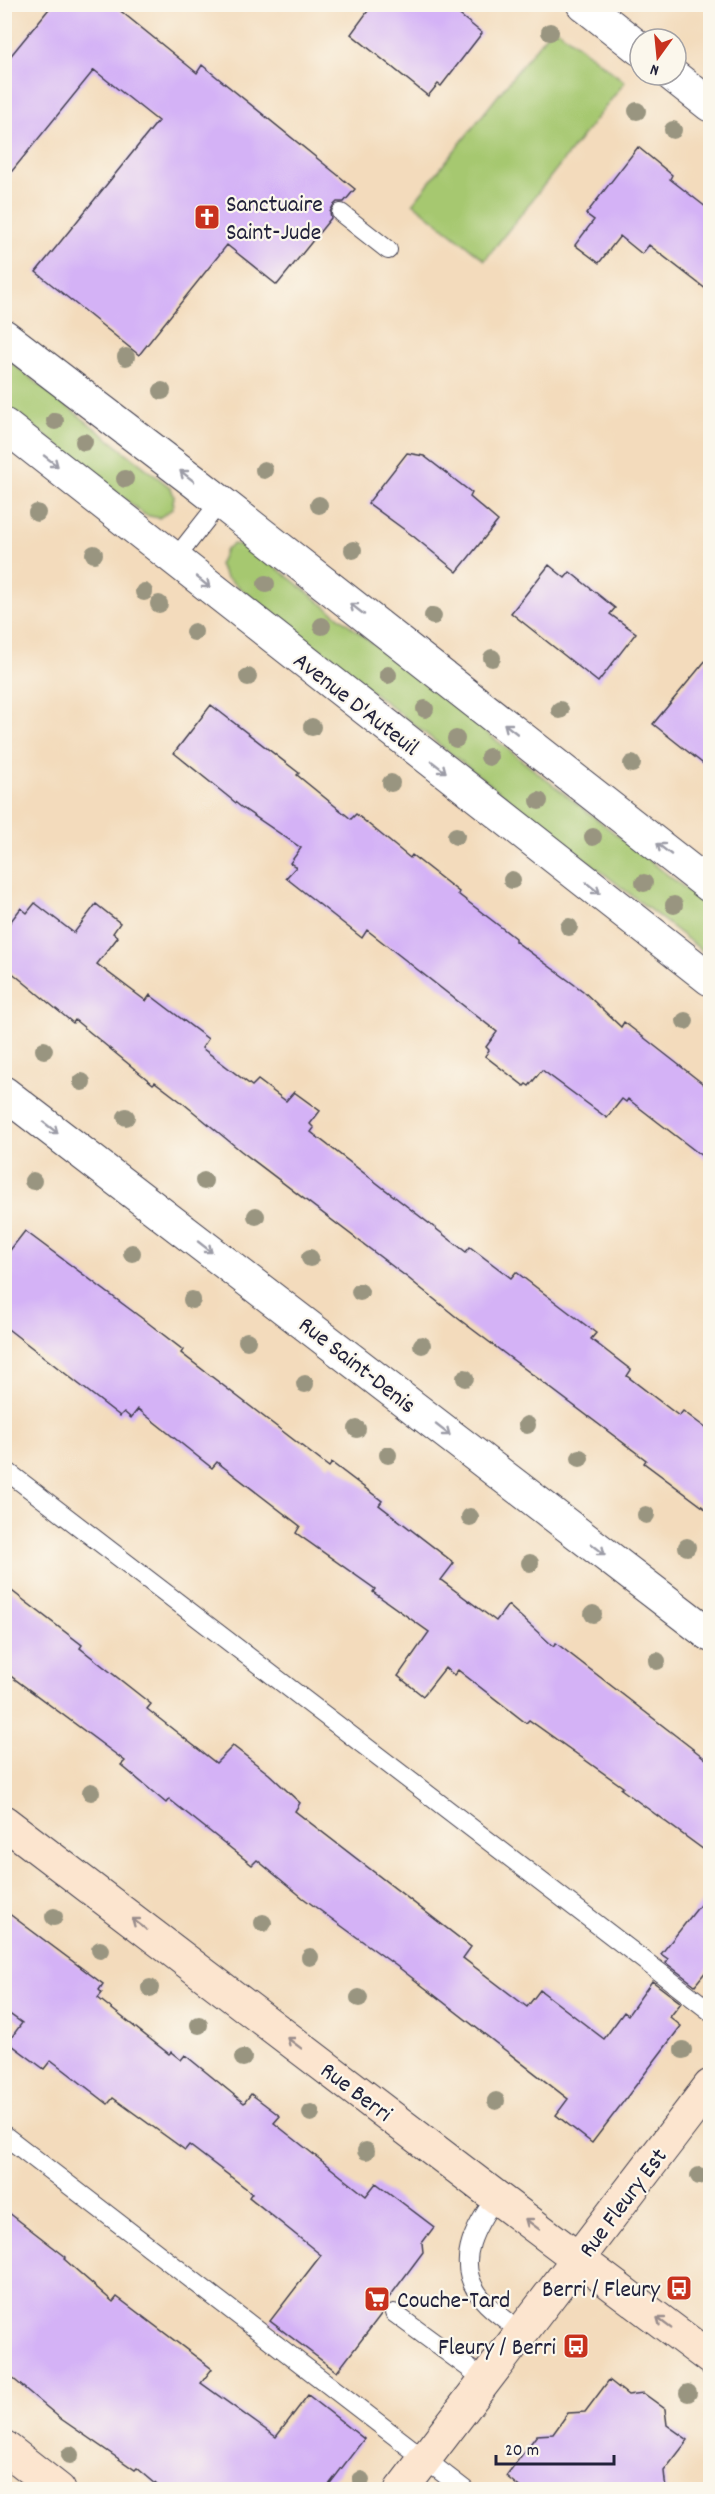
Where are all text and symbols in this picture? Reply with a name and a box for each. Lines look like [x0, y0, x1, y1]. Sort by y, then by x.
north arrow [628, 27, 688, 87]
text: N [648, 57, 662, 81]
place label: Sanctuaire Saint-Jude [226, 189, 323, 251]
church icon: Sanctuaire Saint-Jude [192, 202, 222, 232]
one-way arrow [42, 455, 58, 468]
one-way arrow [180, 469, 196, 482]
one-way arrow [195, 576, 211, 589]
one-way arrow [349, 603, 365, 616]
street label: Avenue D'Auteuil [285, 645, 426, 766]
one-way arrow [503, 723, 519, 736]
one-way arrow [431, 761, 447, 774]
one-way arrow [657, 843, 673, 856]
one-way arrow [585, 881, 601, 894]
one-way arrow [43, 1122, 59, 1135]
one-way arrow [197, 1241, 213, 1254]
street label: Rue Saint-Denis [290, 1310, 422, 1423]
one-way arrow [435, 1424, 451, 1436]
one-way arrow [590, 1542, 606, 1555]
one-way arrow [131, 1918, 147, 1931]
one-way arrow [286, 2036, 302, 2049]
street label: Rue Berri [312, 2055, 398, 2132]
street label: Rue Fleury Est [572, 2142, 677, 2266]
one-way arrow [525, 2218, 541, 2231]
bus stop icon: Berri / Fleury [664, 2273, 694, 2303]
place label: Berri / Fleury [542, 2274, 661, 2308]
supermarket icon: Couche-Tard [362, 2284, 392, 2314]
place label: Couche-Tard [397, 2285, 510, 2319]
one-way arrow [656, 2316, 672, 2329]
bus stop icon: Fleury / Berri [561, 2331, 591, 2361]
place label: Fleury / Berri [438, 2332, 556, 2366]
scale bar [496, 2428, 614, 2466]
text: 20 m [505, 2439, 539, 2464]

